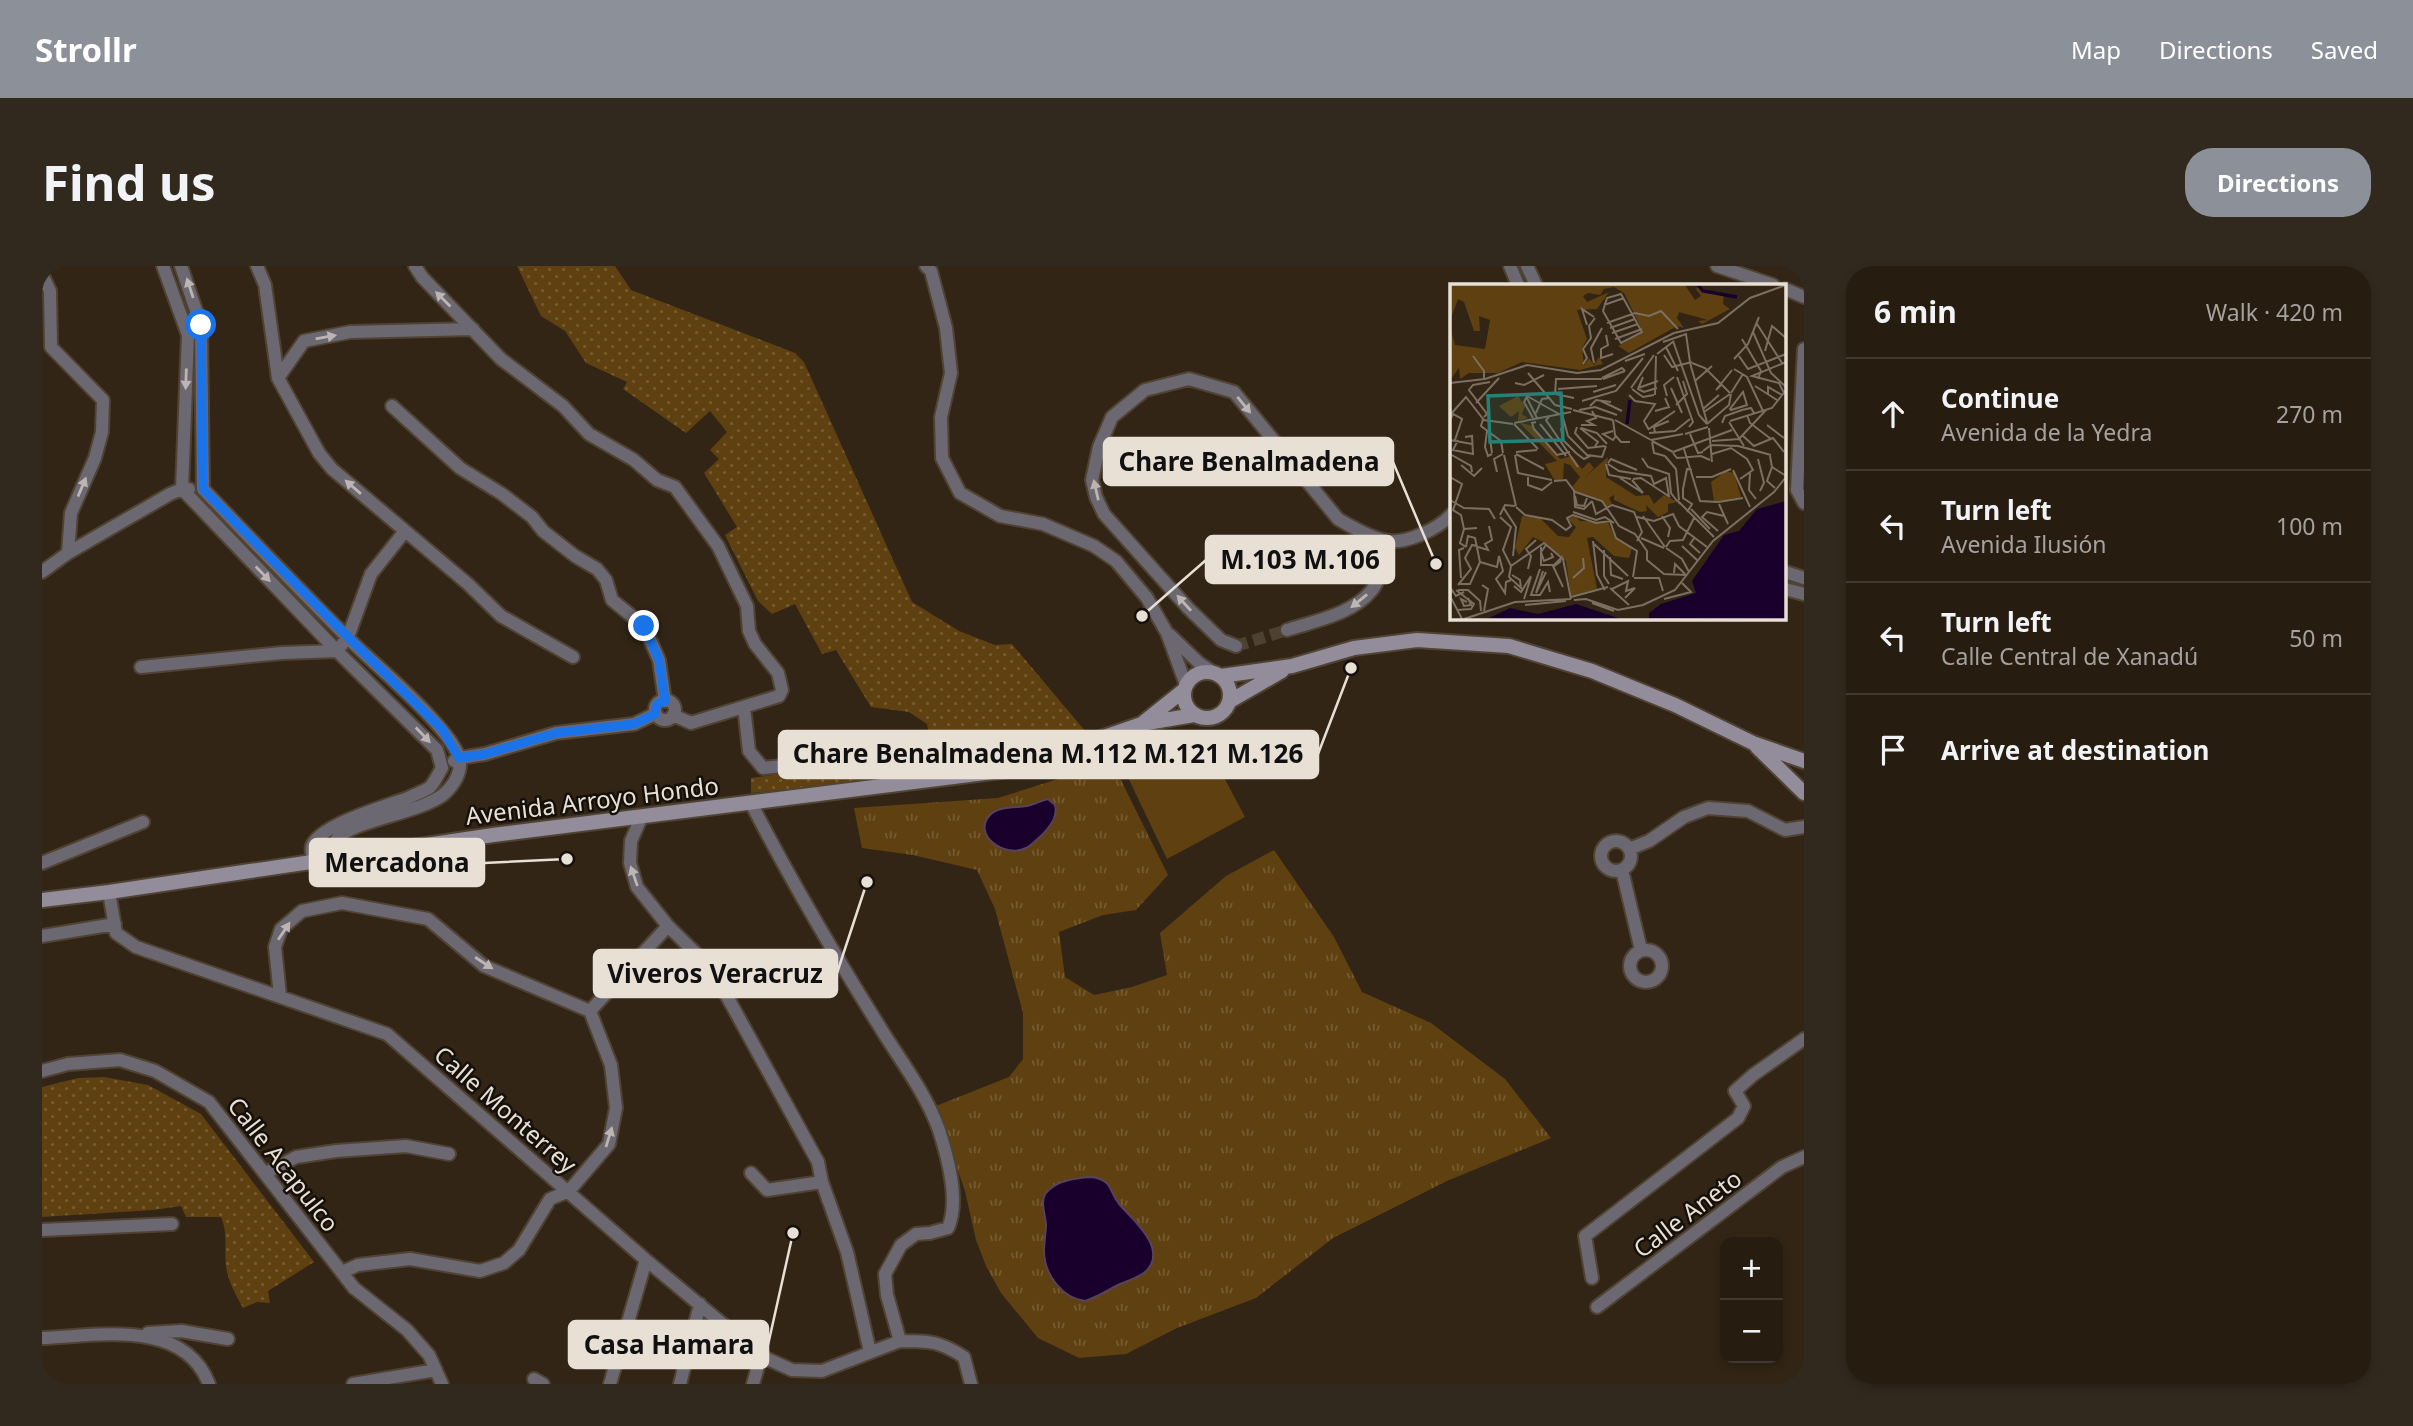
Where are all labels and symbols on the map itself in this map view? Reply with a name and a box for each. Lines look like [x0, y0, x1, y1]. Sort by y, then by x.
one-way arrow [184, 278, 195, 299]
inset map [1450, 284, 1786, 620]
one-way arrow [435, 291, 452, 307]
route start [185, 309, 216, 340]
one-way arrow [315, 331, 337, 342]
one-way arrow [181, 368, 192, 390]
one-way arrow [1236, 396, 1251, 413]
callout: Chare Benalmadena [1104, 438, 1393, 485]
text: Chare Benalmadena [1119, 443, 1379, 479]
one-way arrow [77, 476, 88, 497]
one-way arrow [1090, 479, 1101, 501]
one-way arrow [345, 480, 362, 495]
callout: M.103 M.106 [1206, 536, 1394, 583]
text: M.103 M.106 [1220, 541, 1380, 577]
one-way arrow [255, 565, 271, 582]
one-way arrow [1350, 593, 1368, 608]
one-way arrow [1176, 594, 1192, 612]
route end [628, 610, 659, 641]
one-way arrow [415, 727, 432, 744]
callout: Chare Benalmadena M.112 M.121 M.126 [779, 731, 1318, 778]
text: Chare Benalmadena M.112 M.121 M.126 [793, 735, 1303, 771]
street label: Avenida Arroyo Hondo [464, 768, 720, 832]
callout: Mercadona [310, 839, 484, 886]
text: Mercadona [324, 844, 470, 880]
one-way arrow [628, 865, 639, 886]
one-way arrow [277, 921, 290, 941]
callout: Viveros Veracruz [594, 950, 837, 997]
text: Viveros Veracruz [607, 955, 823, 991]
one-way arrow [474, 957, 493, 970]
street label: Calle Monterrey [428, 1038, 585, 1181]
street label: Calle Acapulco [221, 1090, 347, 1238]
one-way arrow [605, 1127, 615, 1148]
street label: Calle Aneto [1626, 1161, 1748, 1265]
callout: Casa Hamara [569, 1321, 768, 1368]
text: Casa Hamara [584, 1326, 754, 1362]

